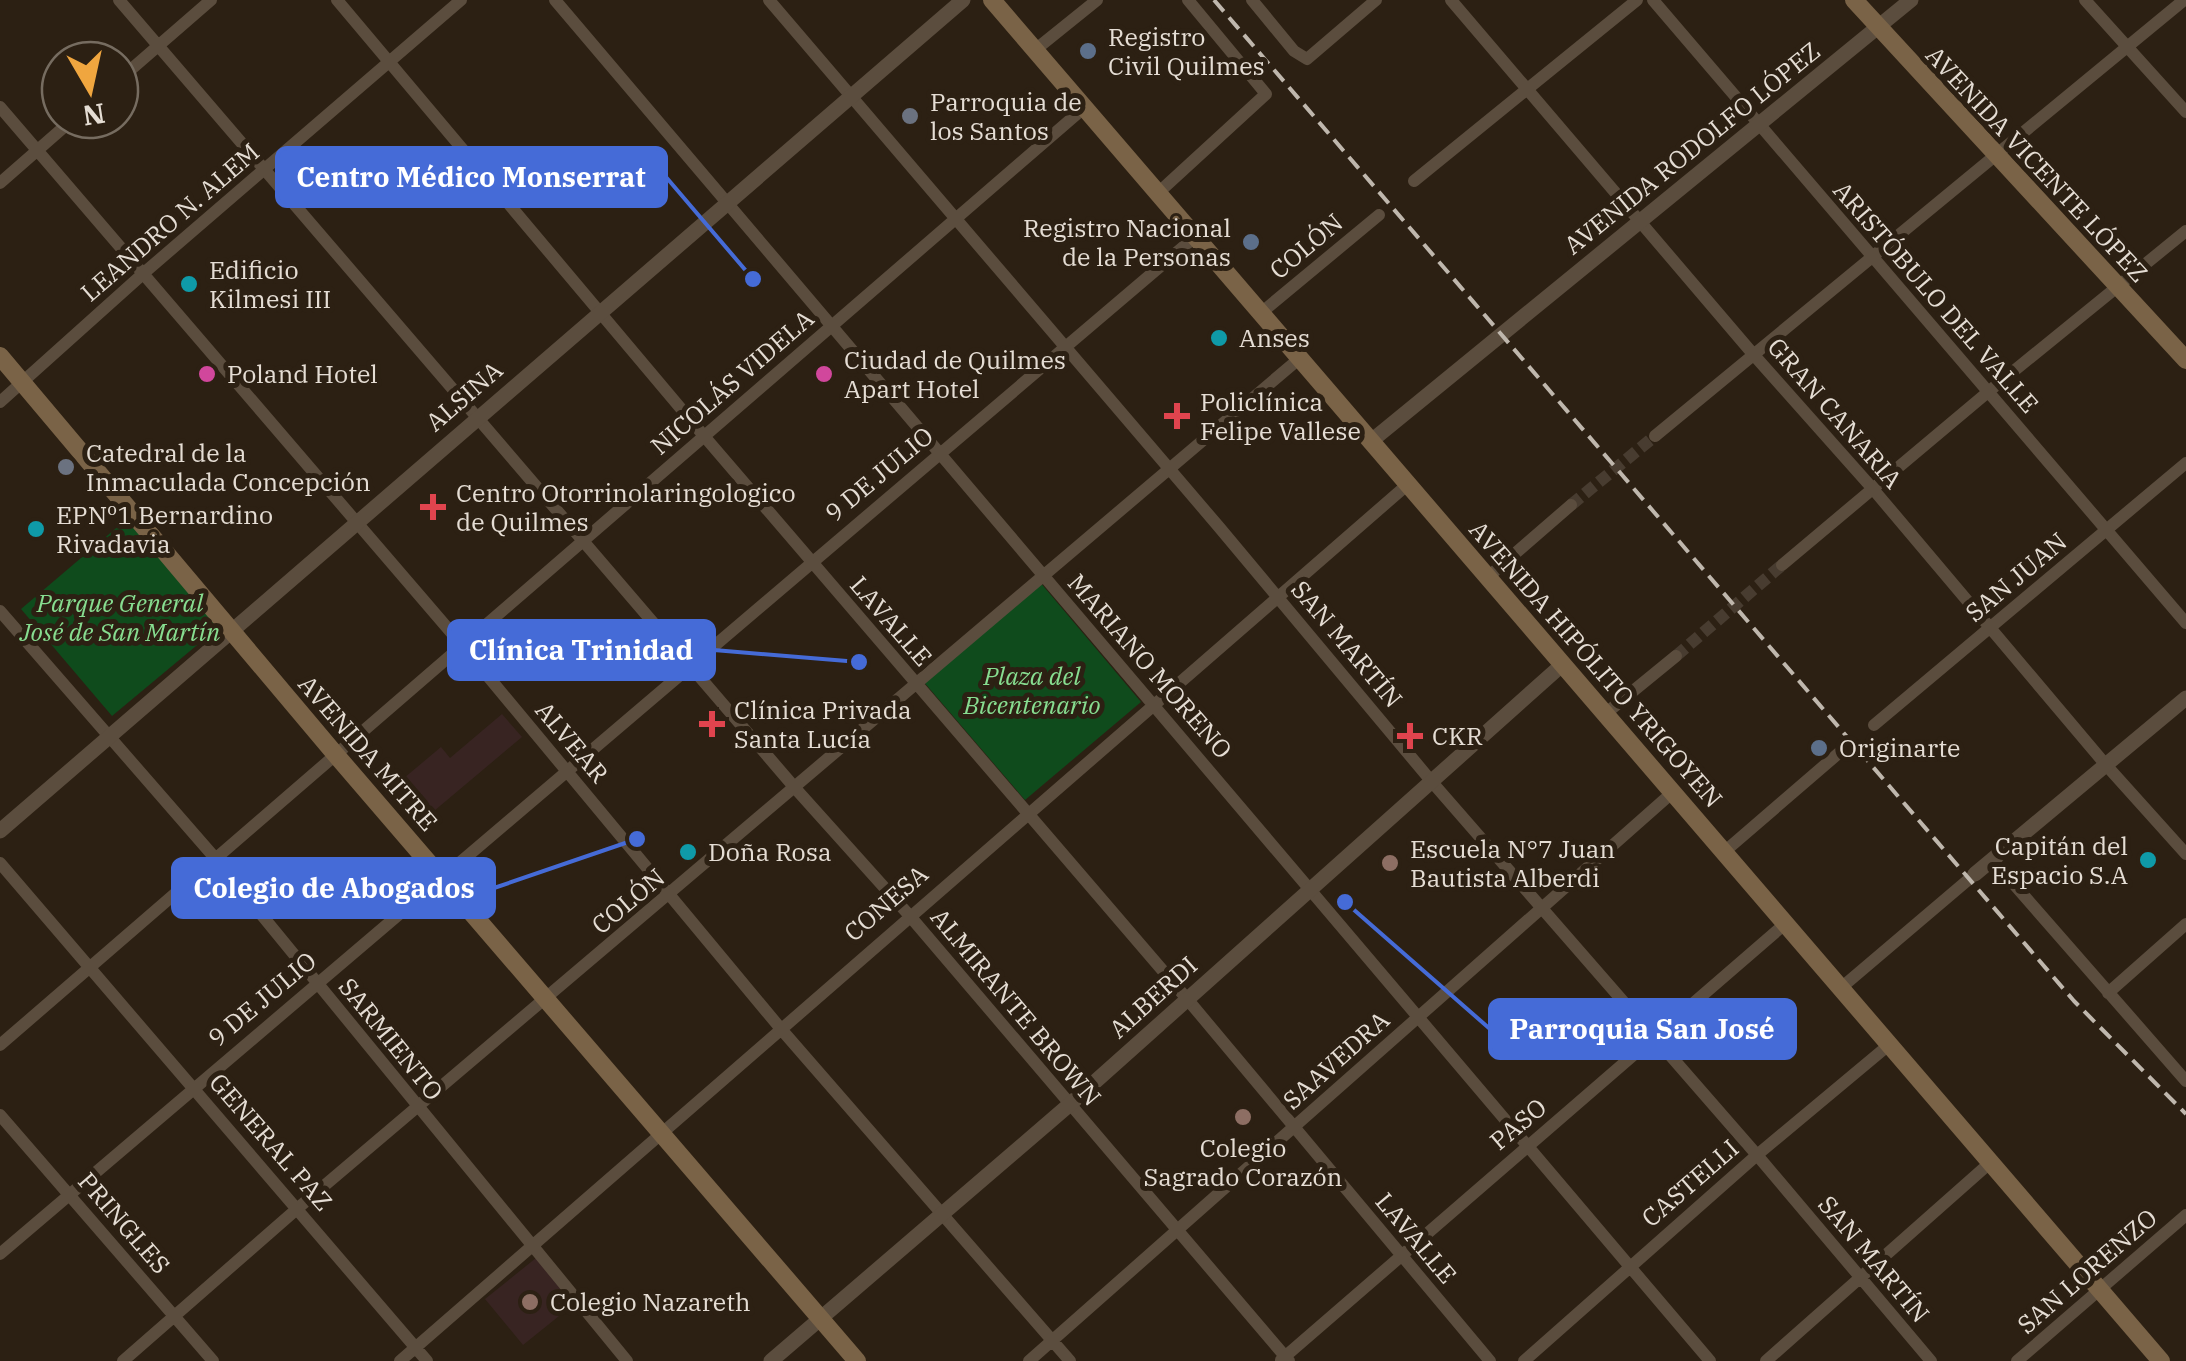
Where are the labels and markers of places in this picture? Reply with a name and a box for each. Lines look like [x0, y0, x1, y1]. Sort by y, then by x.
place label: Registro Civil Quilmes [1108, 20, 1265, 82]
marker: Registro Civil Quilmes [1077, 40, 1099, 62]
place label: Parroquia de los Santos [930, 85, 1082, 147]
marker: Parroquia de los Santos [899, 105, 921, 127]
callout: Centro Médico Monserrat [277, 148, 666, 206]
place label: Registro Nacional de la Personas [1023, 211, 1231, 273]
marker: Registro Nacional de la Personas [1240, 231, 1262, 253]
place label: Edificio Kilmesi III [209, 253, 331, 315]
marker: Edificio Kilmesi III [178, 273, 200, 295]
place label: Anses [1239, 321, 1310, 354]
marker: Anses [1208, 327, 1230, 349]
place label: Ciudad de Quilmes Apart Hotel [844, 343, 1066, 405]
place label: Poland Hotel [227, 357, 378, 390]
marker: Poland Hotel [196, 363, 218, 385]
marker: Ciudad de Quilmes Apart Hotel [813, 363, 835, 385]
place label: Policlínica Felipe Vallese [1200, 385, 1361, 447]
marker: Policlínica Felipe Vallese [1164, 403, 1190, 429]
place label: Catedral de la Inmaculada Concepción [86, 436, 371, 498]
marker: Catedral de la Inmaculada Concepción [55, 456, 77, 478]
place label: Centro Otorrinolaringologico de Quilmes [456, 476, 796, 538]
marker: Centro Otorrinolaringologico de Quilmes [420, 494, 446, 520]
place label: EPNº1 Bernardino Rivadavia [56, 498, 273, 560]
marker: EPNº1 Bernardino Rivadavia [25, 518, 47, 540]
callout: Clínica Trinidad [449, 621, 714, 679]
place label: Clínica Privada Santa Lucía [734, 693, 912, 755]
marker: Clínica Privada Santa Lucía [699, 711, 725, 737]
place label: CKR [1432, 719, 1483, 752]
marker: CKR [1397, 723, 1423, 749]
place label: Originarte [1839, 731, 1961, 764]
marker: Originarte [1808, 737, 1830, 759]
place label: Capitán del Espacio S.A [1991, 829, 2128, 891]
place label: Escuela N°7 Juan Bautista Alberdi [1410, 832, 1615, 894]
place label: Doña Rosa [708, 835, 832, 868]
marker: Doña Rosa [677, 841, 699, 863]
marker: Capitán del Espacio S.A [2137, 849, 2159, 871]
marker: Escuela N°7 Juan Bautista Alberdi [1379, 852, 1401, 874]
callout: Colegio de Abogados [173, 859, 494, 917]
callout: Parroquia San José [1490, 1000, 1795, 1058]
marker: Colegio Sagrado Corazón [1232, 1106, 1254, 1128]
place label: Colegio Sagrado Corazón [1144, 1131, 1343, 1193]
place label: Colegio Nazareth [550, 1285, 751, 1318]
marker: Colegio Nazareth [519, 1291, 541, 1313]

